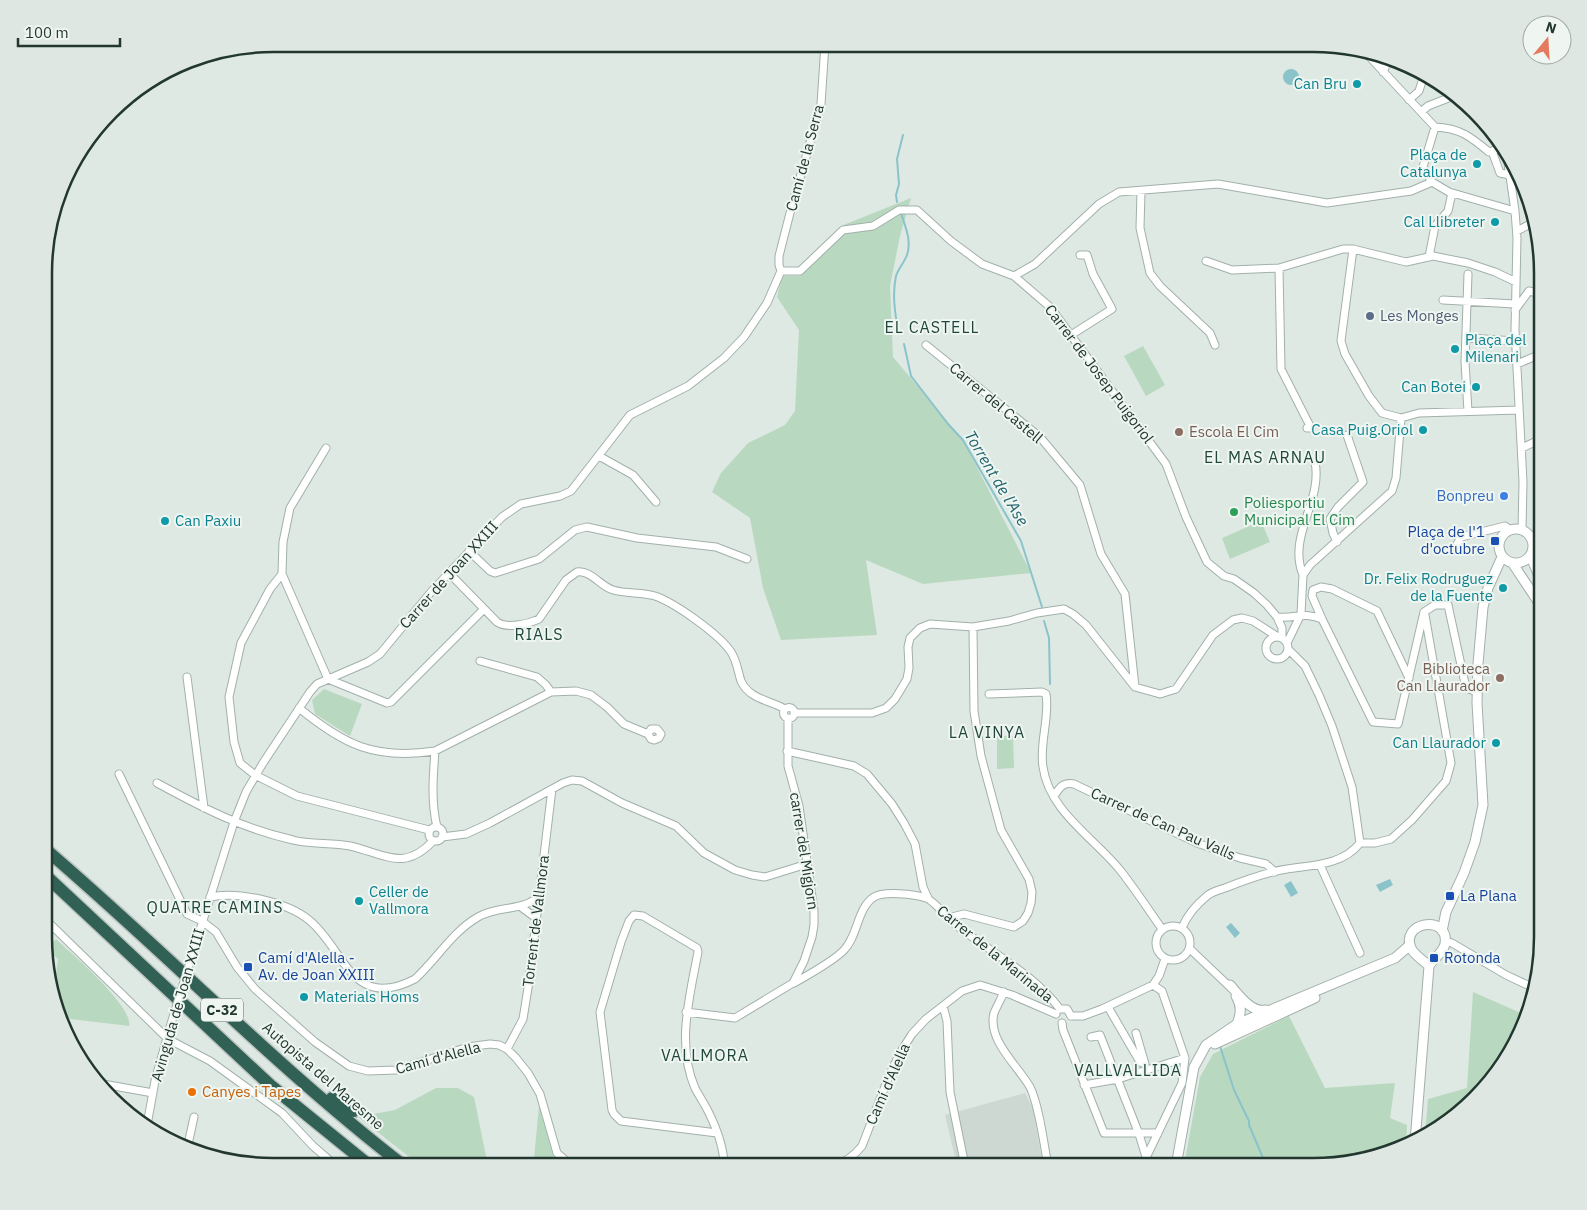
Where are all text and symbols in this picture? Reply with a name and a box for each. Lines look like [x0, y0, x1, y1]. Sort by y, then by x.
scale bar [18, 15, 120, 47]
north arrow [1522, 15, 1572, 65]
text: N [1543, 18, 1559, 38]
text: 100 m [25, 23, 69, 42]
place label: Can Bru [1294, 74, 1347, 93]
marker: Can Bru [1351, 78, 1363, 90]
street label: Camí de la Serra [781, 102, 828, 213]
place label: Plaça de Catalunya [1400, 145, 1467, 181]
marker: Plaça de Catalunya [1471, 158, 1483, 170]
place label: Cal Llibreter [1403, 212, 1485, 231]
marker: Cal Llibreter [1489, 216, 1501, 228]
street label: Carrer de Josep Puigoriol [1041, 300, 1158, 447]
place label: Les Monges [1380, 306, 1459, 325]
marker: Les Monges [1364, 310, 1376, 322]
district label: EL CASTELL [885, 317, 979, 337]
place label: Plaça del Milenari [1465, 330, 1526, 366]
marker: Plaça del Milenari [1449, 343, 1461, 355]
street label: Carrer del Castell [946, 358, 1047, 447]
place label: Can Botei [1401, 377, 1466, 396]
marker: Can Botei [1470, 381, 1482, 393]
place label: Casa Puig.Oriol [1311, 420, 1413, 439]
place label: Escola El Cim [1189, 422, 1279, 441]
marker: Casa Puig.Oriol [1417, 424, 1429, 436]
marker: Escola El Cim [1173, 426, 1185, 438]
water label: Torrent de l'Ase [961, 427, 1033, 529]
district label: EL MAS ARNAU [1204, 447, 1326, 467]
place label: Bonpreu [1436, 486, 1494, 505]
marker: Bonpreu [1498, 490, 1510, 502]
place label: Poliesportiu Municipal El Cim [1244, 493, 1355, 529]
marker: Poliesportiu Municipal El Cim [1228, 506, 1240, 518]
place label: Can Paxiu [175, 511, 241, 530]
marker: Can Paxiu [159, 515, 171, 527]
street label: Carrer de Joan XXIII [395, 517, 502, 632]
place label: Plaça de l'1 d'octubre [1408, 522, 1485, 558]
marker: Plaça de l'1 d'octubre [1489, 535, 1501, 547]
place label: Dr. Felix Rodruguez de la Fuente [1364, 569, 1493, 605]
marker: Dr. Felix Rodruguez de la Fuente [1497, 582, 1509, 594]
district label: RIALS [514, 624, 564, 644]
place label: Biblioteca Can Llaurador [1396, 659, 1490, 695]
marker: Biblioteca Can Llaurador [1494, 672, 1506, 684]
district label: LA VINYA [949, 722, 1025, 742]
place label: Can Llaurador [1392, 733, 1486, 752]
marker: Can Llaurador [1490, 737, 1502, 749]
street label: Carrer de Can Pau Valls [1088, 783, 1239, 864]
street label: carrer del Migjorn [786, 791, 823, 911]
street label: Torrent de Vallmora [518, 854, 553, 988]
place label: Celler de Vallmora [369, 882, 429, 918]
place label: La Plana [1460, 886, 1517, 905]
marker: La Plana [1444, 890, 1456, 902]
marker: Celler de Vallmora [353, 895, 365, 907]
district label: QUATRE CAMINS [147, 897, 283, 917]
street label: Carrer de la Marinada [933, 901, 1057, 1006]
street label: Avinguda de Joan XXIII [147, 926, 209, 1084]
place label: Camí d'Alella - Av. de Joan XXIII [258, 948, 375, 984]
place label: Rotonda [1444, 948, 1501, 967]
marker: Rotonda [1428, 952, 1440, 964]
marker: Camí d'Alella - Av. de Joan XXIII [242, 961, 254, 973]
place label: Materials Homs [314, 987, 419, 1006]
marker: Materials Homs [298, 991, 310, 1003]
road number: C-32 [201, 998, 243, 1022]
street label: Autopista del Maresme [259, 1018, 388, 1134]
street label: Camí d'Alella [393, 1037, 483, 1078]
street label: Camí d'Alella [861, 1040, 914, 1128]
district label: VALLMORA [661, 1045, 749, 1065]
district label: VALLVALLIDA [1074, 1060, 1182, 1080]
place label: Canyes i Tapes [202, 1082, 301, 1101]
marker: Canyes i Tapes [186, 1086, 198, 1098]

